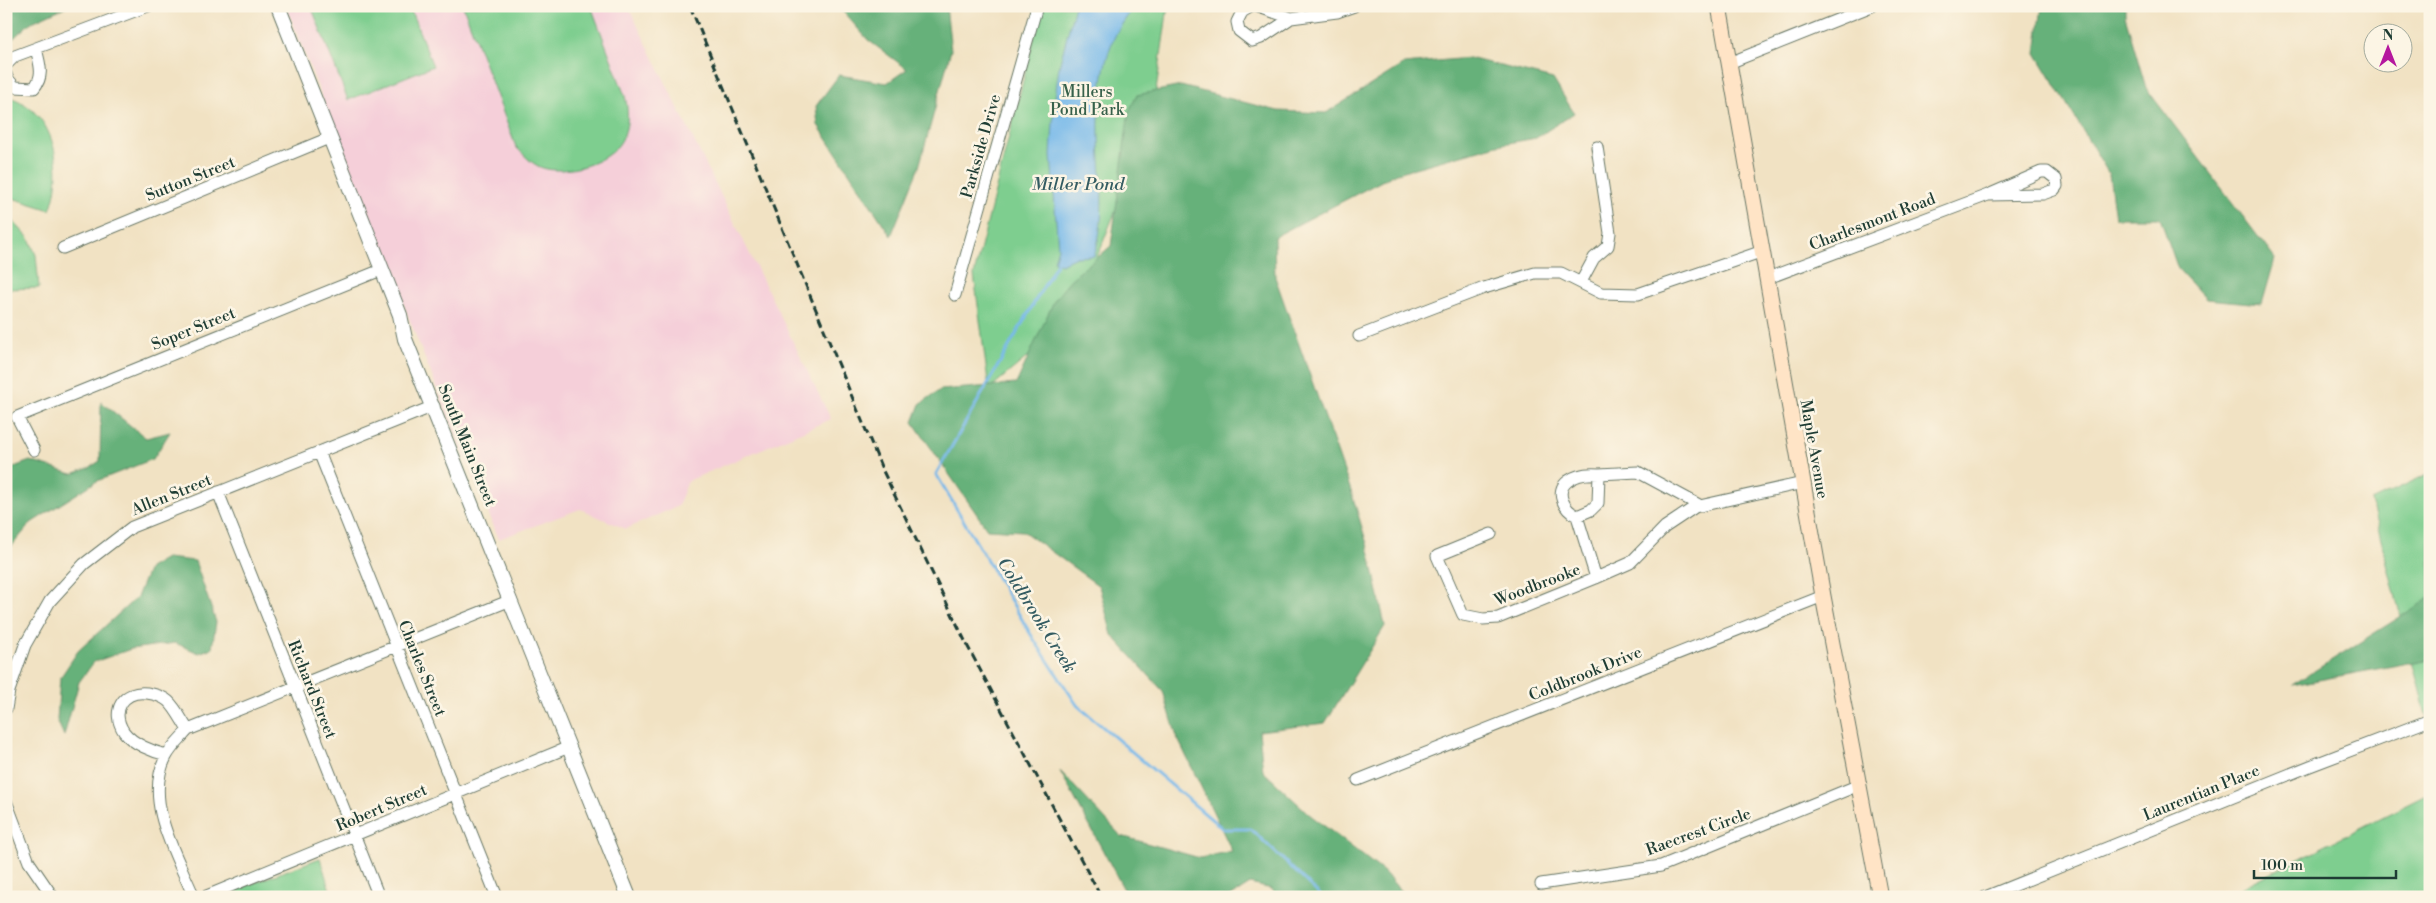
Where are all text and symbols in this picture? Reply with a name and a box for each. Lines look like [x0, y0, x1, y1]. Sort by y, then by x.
north arrow [2364, 22, 2414, 72]
text: N [2382, 27, 2394, 45]
park label: Millers Pond Park [1050, 82, 1126, 120]
street label: Parkside Drive [957, 92, 1005, 201]
street label: Sutton Street [143, 152, 238, 206]
water label: Miller Pond [1032, 173, 1125, 196]
street label: Charlesmont Road [1806, 189, 1938, 255]
street label: Soper Street [148, 303, 239, 355]
street label: South Main Street [433, 381, 501, 510]
street label: Maple Avenue [1795, 398, 1833, 500]
street label: Allen Street [127, 470, 215, 520]
water label: Coldbrook Creek [992, 553, 1081, 677]
street label: Woodbrooke [1491, 559, 1583, 611]
street label: Charles Street [394, 617, 451, 720]
street label: Richard Street [283, 637, 341, 742]
street label: Coldbrook Drive [1526, 642, 1645, 706]
street label: Laurentian Place [2140, 760, 2263, 825]
street label: Robert Street [333, 780, 430, 836]
street label: Raecrest Circle [1643, 804, 1754, 860]
scale bar [2254, 848, 2396, 880]
text: 100 m [2261, 856, 2303, 875]

